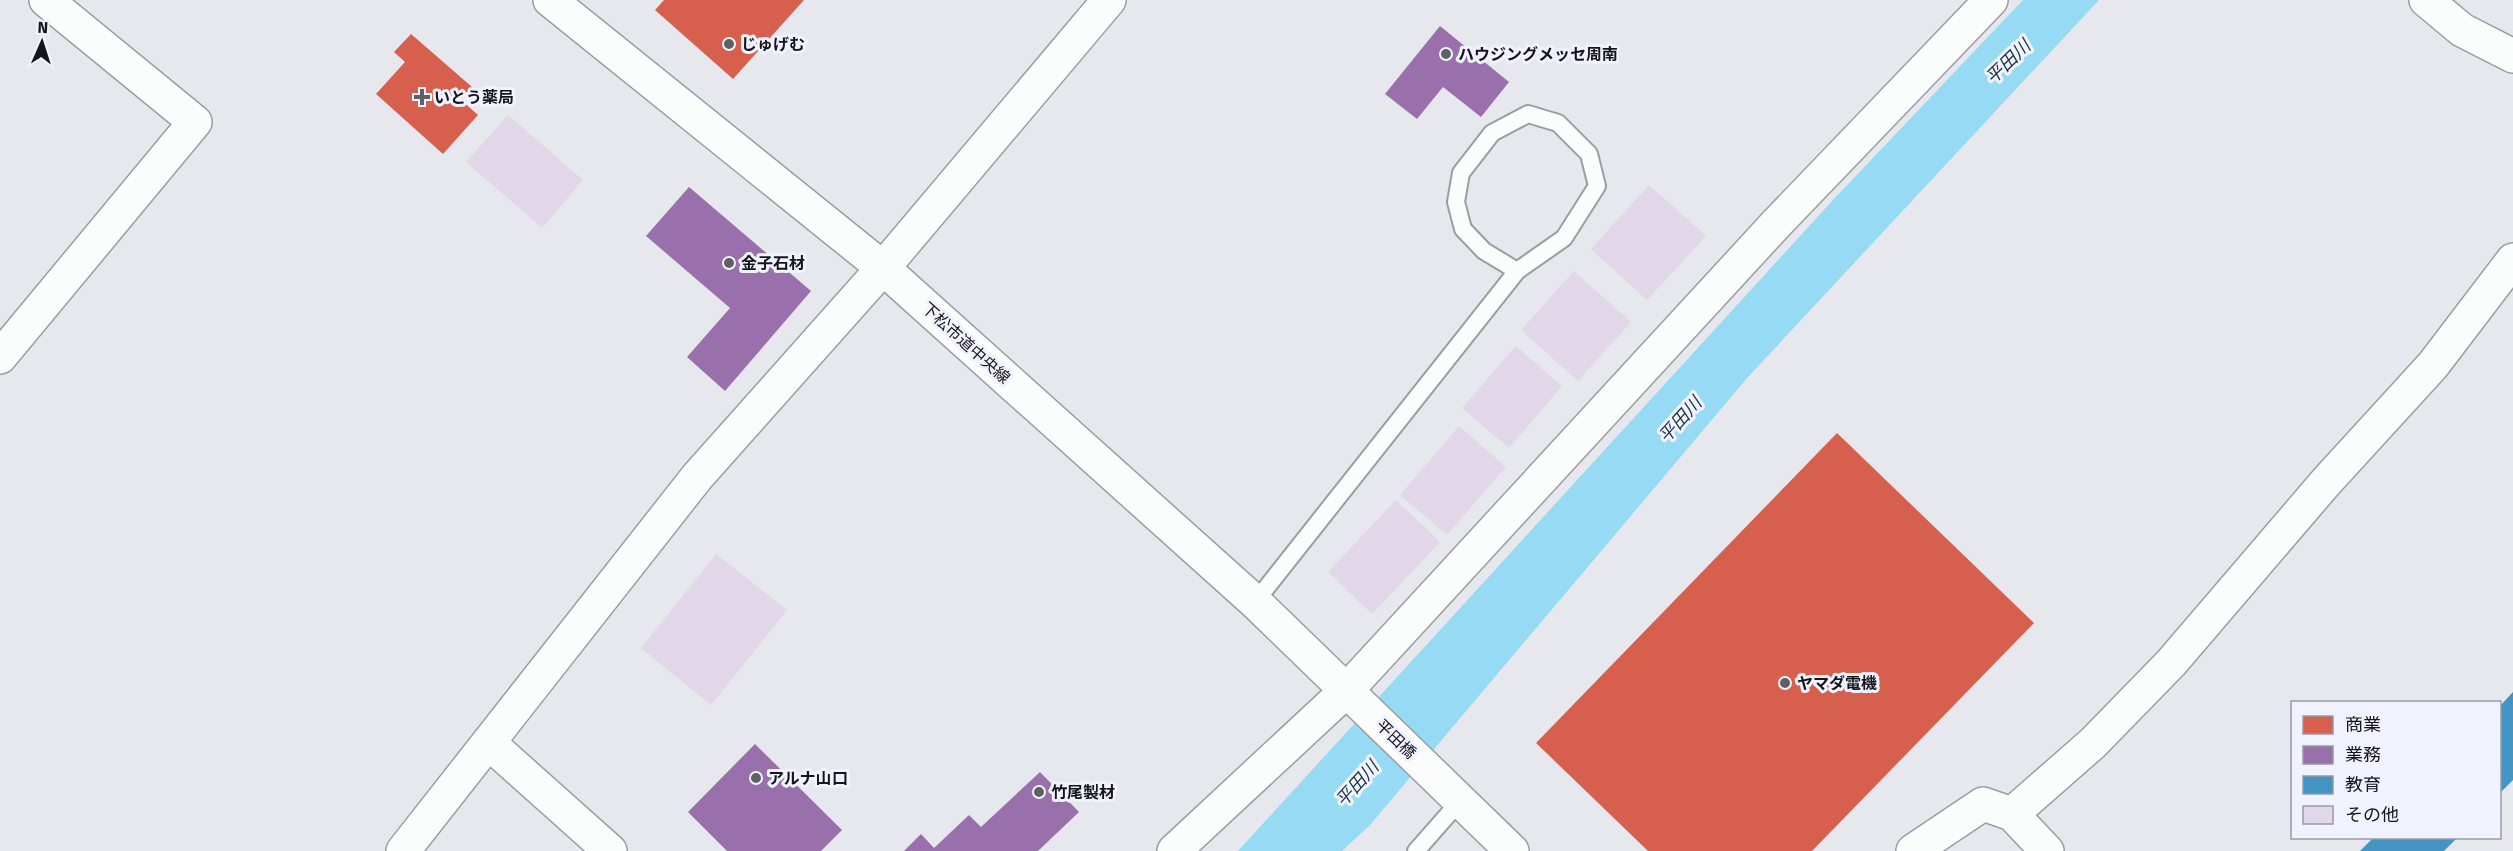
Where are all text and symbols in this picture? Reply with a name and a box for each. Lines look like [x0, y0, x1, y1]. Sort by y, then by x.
north arrow [12, 12, 72, 72]
text: N [37, 18, 49, 37]
water label: 平田川 [1981, 34, 2037, 89]
place label: じゅげむ [741, 35, 805, 54]
marker: じゅげむ [722, 37, 736, 51]
place label: ハウジングメッセ周南 [1458, 45, 1618, 64]
marker: ハウジングメッセ周南 [1439, 47, 1453, 61]
place label: いとう薬局 [434, 88, 514, 107]
marker: いとう薬局 [415, 90, 429, 104]
place label: 金子石材 [741, 254, 805, 273]
marker: 金子石材 [722, 256, 736, 270]
street label: 下松市道中央線 [918, 298, 1014, 388]
water label: 平田川 [1654, 391, 1708, 447]
place label: ヤマダ電機 [1797, 674, 1877, 693]
marker: ヤマダ電機 [1778, 676, 1792, 690]
legend [2291, 701, 2501, 839]
text: 商業 [2345, 714, 2381, 736]
street label: 平田橋 [1372, 715, 1420, 763]
text: 業務 [2345, 744, 2381, 766]
water label: 平田川 [1331, 755, 1385, 811]
place label: アルナ山口 [768, 769, 848, 788]
marker: アルナ山口 [749, 771, 763, 785]
text: 教育 [2345, 774, 2381, 796]
place label: 竹尾製材 [1051, 783, 1115, 802]
marker: 竹尾製材 [1032, 785, 1046, 799]
text: その他 [2345, 804, 2399, 826]

